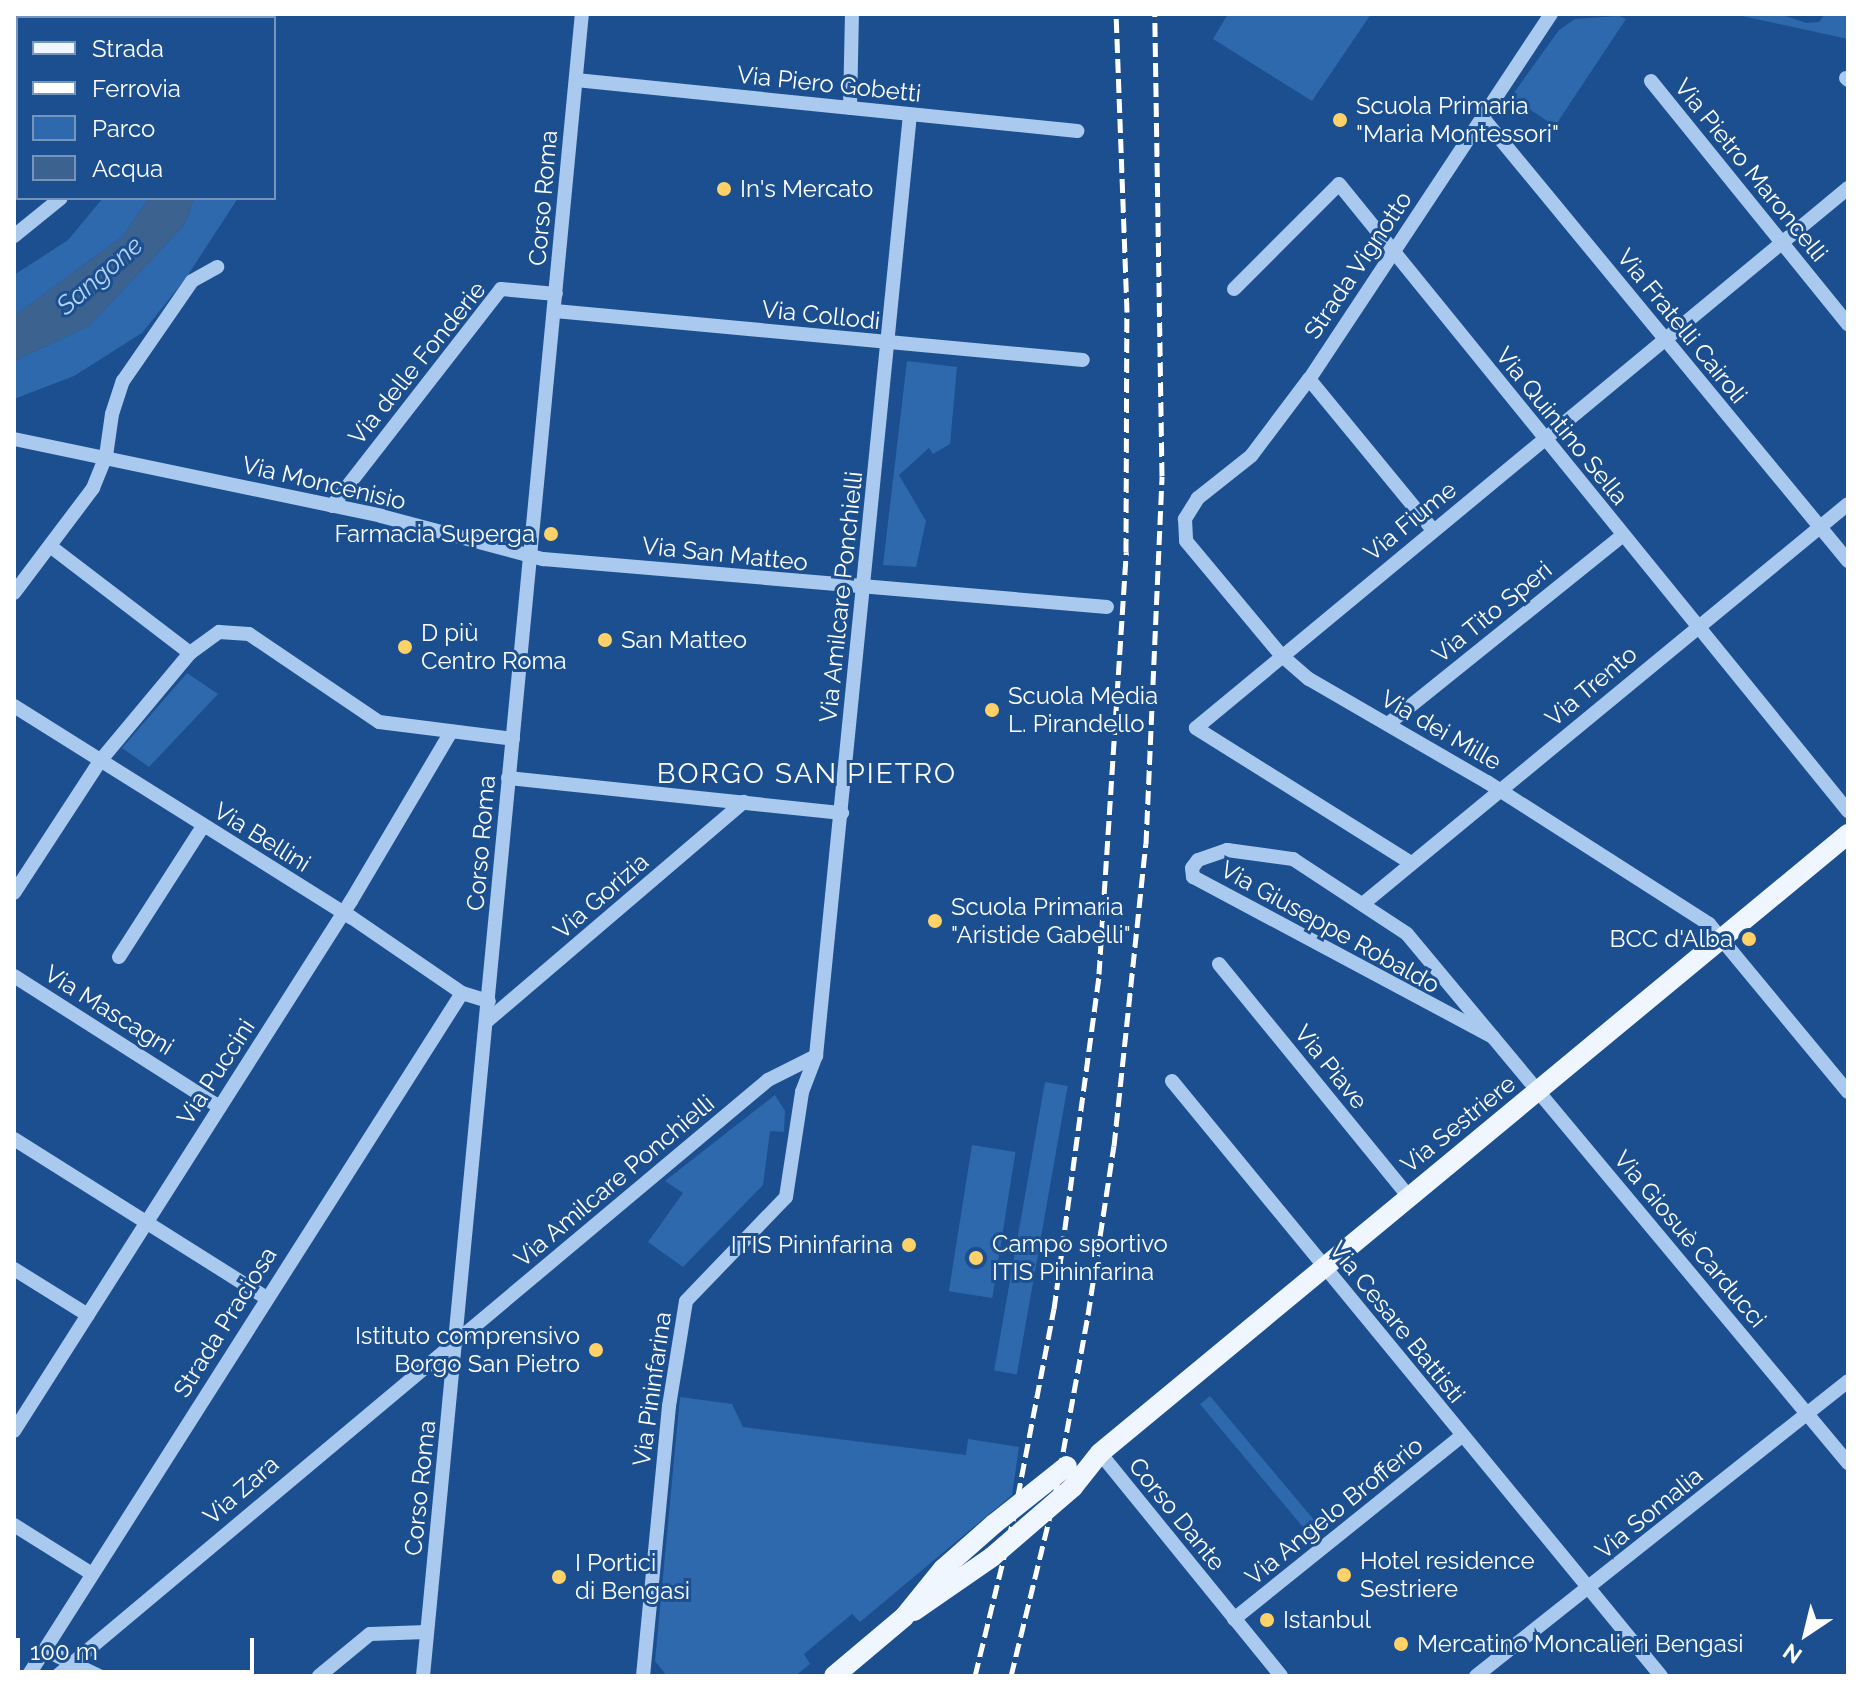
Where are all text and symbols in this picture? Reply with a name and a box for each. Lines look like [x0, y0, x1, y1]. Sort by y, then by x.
legend [16, 16, 276, 200]
text: Strada [92, 34, 164, 63]
street label: Via Piero Gobetti [736, 60, 922, 108]
street label: Via Pietro Maroncelli [1668, 73, 1834, 267]
text: Ferrovia [92, 74, 181, 103]
place label: Scuola Primaria "Maria Montessori" [1356, 92, 1559, 148]
marker: Scuola Primaria "Maria Montessori" [1331, 111, 1349, 129]
text: Parco [92, 114, 155, 143]
street label: Corso Roma [523, 129, 563, 267]
text: Acqua [92, 154, 163, 183]
place label: In's Mercato [740, 175, 873, 203]
marker: In's Mercato [715, 180, 733, 198]
street label: Strada Vignotto [1298, 185, 1418, 345]
water label: Sangone [51, 230, 149, 322]
street label: Via Fratelli Cairoli [1611, 243, 1753, 409]
street label: Via delle Fonderie [342, 276, 492, 450]
street label: Via Collodi [760, 294, 882, 336]
street label: Via Quintino Sella [1490, 341, 1634, 511]
street label: Via Moncenisio [239, 450, 409, 516]
street label: Via Amilcare Ponchielli [813, 470, 869, 724]
street label: Via Fiume [1358, 475, 1462, 567]
place label: Farmacia Superga [334, 520, 535, 548]
marker: Farmacia Superga [542, 525, 560, 543]
street label: Via San Matteo [641, 531, 809, 577]
street label: Via Tito Speri [1426, 555, 1558, 669]
place label: D più Centro Roma [421, 619, 567, 675]
place label: San Matteo [621, 626, 747, 654]
marker: San Matteo [596, 631, 614, 649]
marker: D più Centro Roma [396, 638, 414, 656]
street label: Via Trento [1539, 639, 1643, 733]
place label: Scuola Media L. Pirandello [1008, 682, 1158, 738]
street label: Via dei Mille [1376, 684, 1506, 776]
marker: Scuola Media L. Pirandello [983, 701, 1001, 719]
district label: BORGO SAN PIETRO [657, 757, 957, 791]
street label: Corso Roma [461, 774, 501, 912]
street label: Via Bellini [208, 796, 316, 878]
street label: Via Gorizia [548, 847, 654, 945]
street label: Via Giuseppe Robaldo [1215, 855, 1445, 999]
place label: Scuola Primaria "Aristide Gabelli" [951, 893, 1131, 949]
marker: Scuola Primaria "Aristide Gabelli" [926, 912, 944, 930]
place label: BCC d'Alba [1609, 925, 1733, 953]
marker: BCC d'Alba [1740, 930, 1758, 948]
street label: Via Mascagni [39, 959, 179, 1061]
street label: Via Puccini [171, 1014, 261, 1130]
street label: Via Piave [1288, 1019, 1374, 1115]
street label: Via Sestriere [1395, 1069, 1521, 1179]
street label: Via Amilcare Ponchielli [508, 1089, 720, 1273]
street label: Via Giosuè Carducci [1608, 1145, 1772, 1333]
place label: Campo sportivo ITIS Pininfarina [992, 1230, 1168, 1286]
place label: ITIS Pininfarina [731, 1231, 893, 1259]
street label: Via Cesare Battisti [1323, 1235, 1471, 1409]
marker: ITIS Pininfarina [900, 1236, 918, 1254]
street label: Strada Praciosa [167, 1242, 283, 1402]
marker: Campo sportivo ITIS Pininfarina [967, 1249, 985, 1267]
street label: Via Pininfarina [627, 1310, 677, 1468]
place label: Istituto comprensivo Borgo San Pietro [355, 1322, 580, 1378]
marker: Istituto comprensivo Borgo San Pietro [587, 1341, 605, 1359]
street label: Corso Roma [399, 1419, 441, 1557]
street label: Via Angelo Brofferio [1239, 1430, 1429, 1592]
street label: Via Zara [197, 1449, 285, 1531]
street label: Corso Dante [1123, 1452, 1231, 1576]
street label: Via Somalia [1590, 1461, 1708, 1565]
place label: Hotel residence Sestriere [1360, 1547, 1535, 1603]
place label: I Portici di Bengasi [575, 1549, 690, 1605]
marker: Hotel residence Sestriere [1335, 1566, 1353, 1584]
marker: I Portici di Bengasi [550, 1568, 568, 1586]
north arrow [1766, 1594, 1846, 1674]
place label: Istanbul [1283, 1606, 1371, 1634]
marker: Istanbul [1258, 1611, 1276, 1629]
scale bar [20, 1622, 258, 1672]
place label: Mercatino Moncalieri Bengasi [1417, 1630, 1744, 1658]
marker: Mercatino Moncalieri Bengasi [1392, 1635, 1410, 1653]
text: 100 m [30, 1637, 98, 1666]
text: N [1778, 1638, 1807, 1669]

